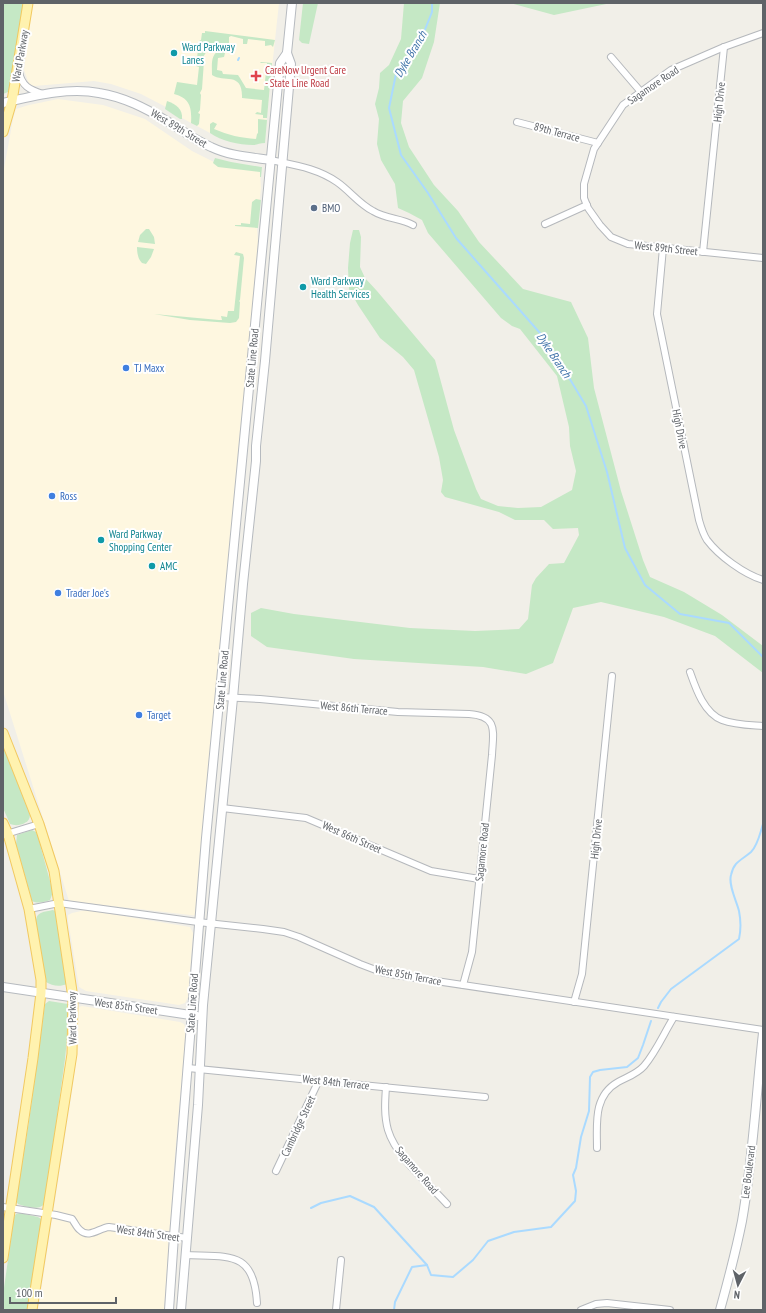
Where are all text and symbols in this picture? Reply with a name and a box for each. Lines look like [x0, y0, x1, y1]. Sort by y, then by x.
street label: Ward Parkway [9, 28, 32, 83]
water label: Dyke Branch [390, 28, 430, 80]
place label: Ward Parkway Lanes [182, 40, 236, 67]
marker: Ward Parkway Lanes [169, 48, 179, 58]
place label: CareNow Urgent Care - State Line Road [265, 63, 347, 90]
street label: Sagamore Road [625, 63, 681, 107]
marker: CareNow Urgent Care - State Line Road [250, 70, 262, 82]
street label: High Drive [710, 81, 728, 123]
street label: West 89th Street [148, 106, 210, 150]
street label: 89th Terrace [533, 119, 582, 145]
place label: BMO [322, 201, 340, 215]
marker: BMO [309, 203, 319, 213]
street label: West 89th Street [634, 238, 698, 258]
place label: Ward Parkway Health Services [311, 274, 370, 301]
marker: Ward Parkway Health Services [298, 282, 308, 292]
street label: State Line Road [242, 328, 262, 388]
water label: Dyke Branch [533, 330, 575, 381]
place label: TJ Maxx [134, 361, 165, 375]
marker: TJ Maxx [121, 363, 131, 373]
street label: High Drive [669, 408, 691, 451]
place label: Ross [60, 489, 77, 503]
marker: Ross [47, 491, 57, 501]
place label: Ward Parkway Shopping Center [109, 527, 172, 554]
marker: Ward Parkway Shopping Center [96, 535, 106, 545]
place label: AMC [160, 559, 177, 573]
marker: AMC [147, 561, 157, 571]
place label: Trader Joe's [66, 586, 109, 600]
marker: Trader Joe's [53, 588, 63, 598]
street label: State Line Road [212, 650, 232, 710]
street label: West 86th Terrace [320, 698, 389, 718]
place label: Target [147, 708, 171, 722]
marker: Target [134, 710, 144, 720]
street label: West 86th Street [320, 818, 384, 856]
street label: High Drive [587, 818, 605, 860]
street label: Sagamore Road [472, 822, 492, 882]
street label: West 85th Terrace [374, 962, 443, 988]
street label: State Line Road [183, 973, 201, 1033]
street label: Ward Parkway [65, 991, 79, 1045]
street label: West 85th Street [94, 995, 158, 1017]
street label: West 84th Terrace [302, 1072, 371, 1093]
street label: Cambridge Street [278, 1093, 318, 1159]
street label: Sagamore Road [392, 1143, 442, 1197]
street label: Lee Boulevard [738, 1144, 758, 1199]
street label: West 84th Street [116, 1222, 180, 1244]
north arrow [718, 1265, 758, 1305]
scale bar [10, 1279, 116, 1305]
text: 100 m [16, 1285, 43, 1300]
text: N [733, 1288, 741, 1302]

